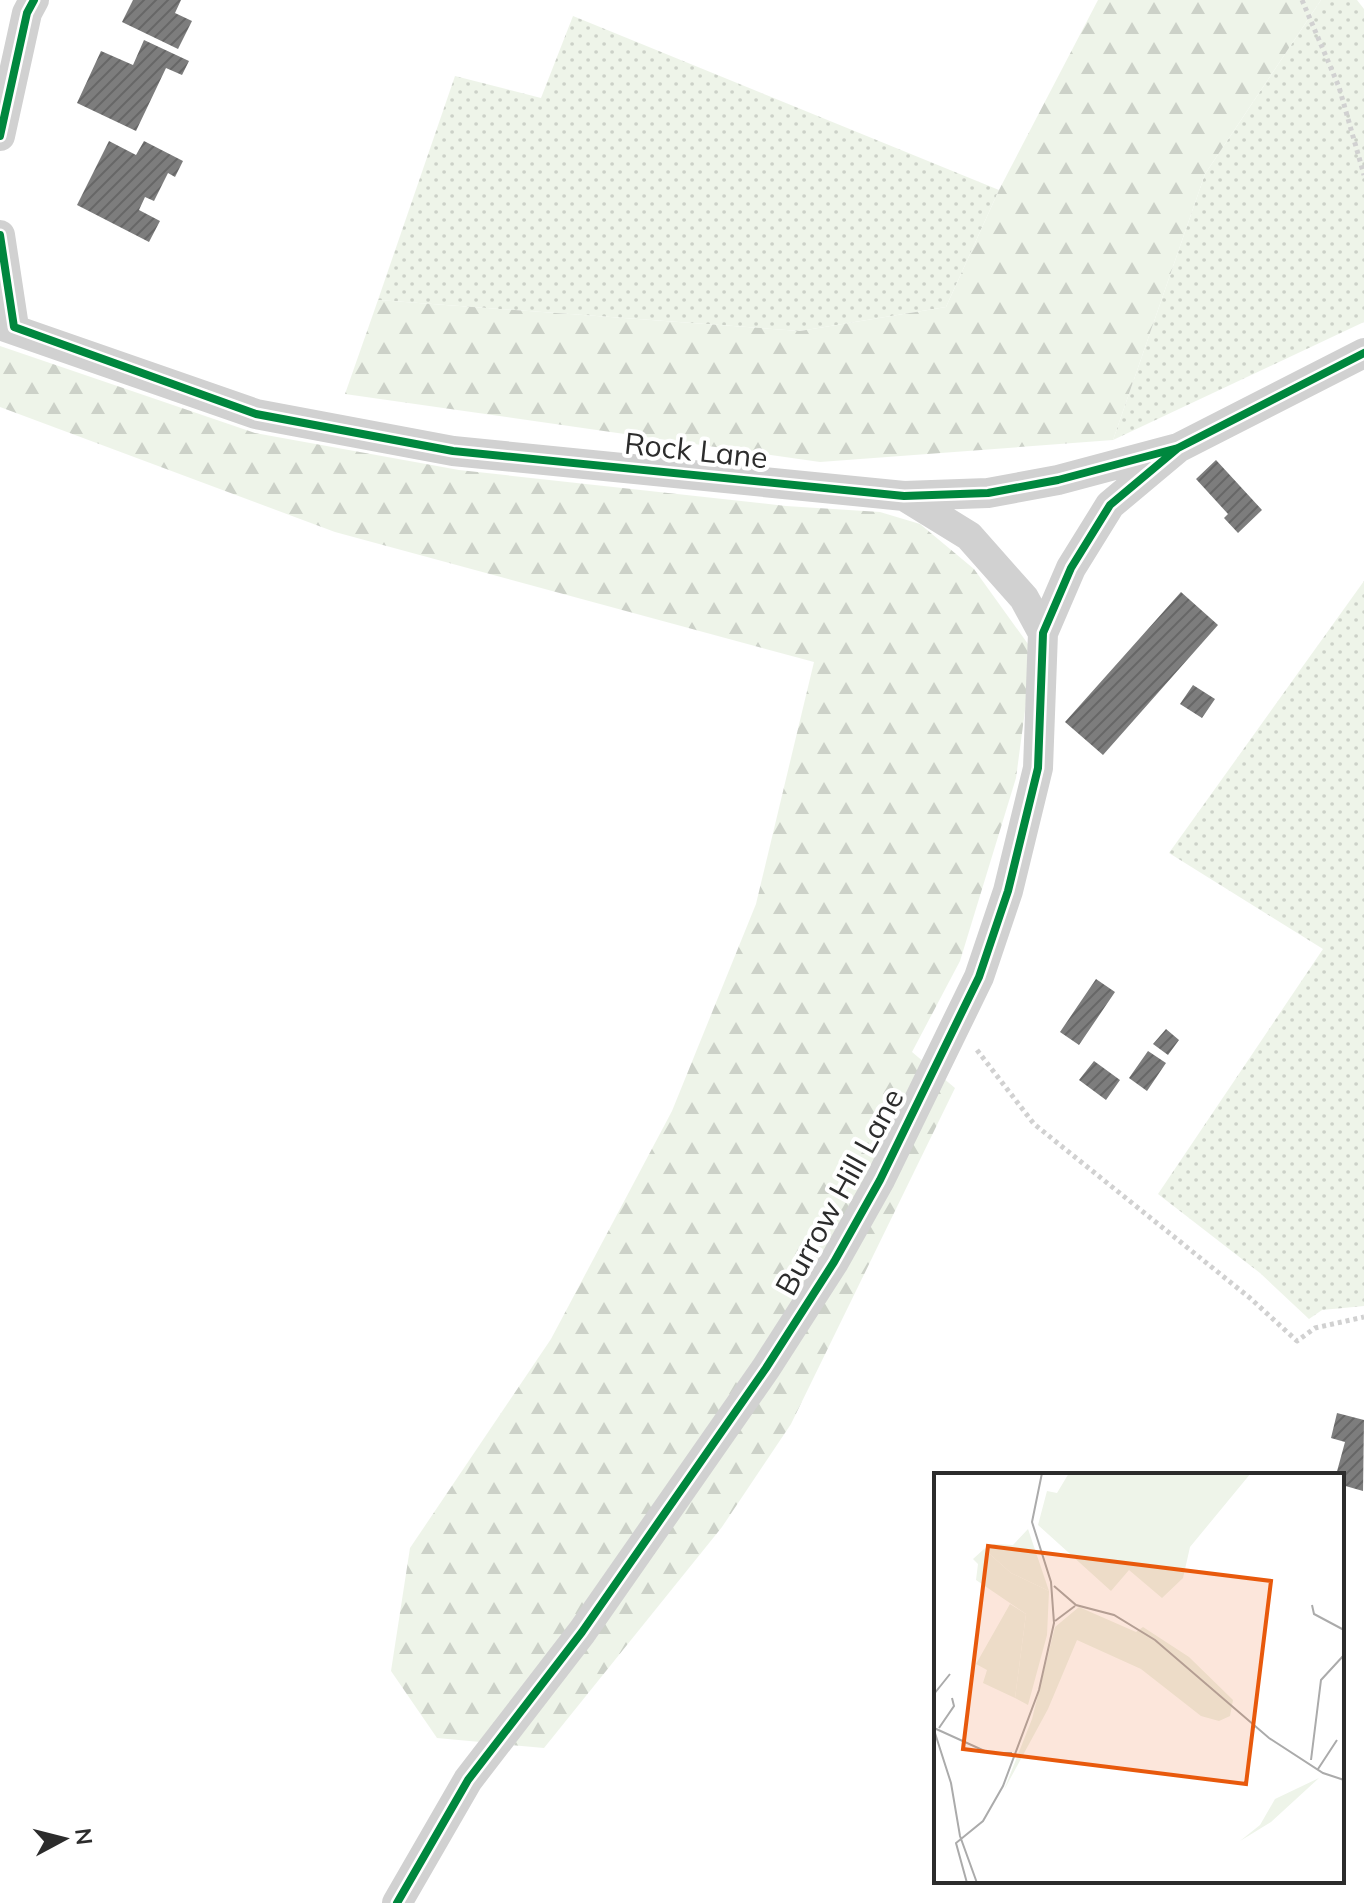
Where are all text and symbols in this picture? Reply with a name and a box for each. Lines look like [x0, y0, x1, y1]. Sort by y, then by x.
street label: Rock Lane [623, 424, 770, 476]
street label: Burrow Hill Lane [767, 1081, 912, 1302]
inset map [934, 1473, 1344, 1883]
north arrow [24, 1799, 104, 1879]
text: N [69, 1827, 99, 1847]

